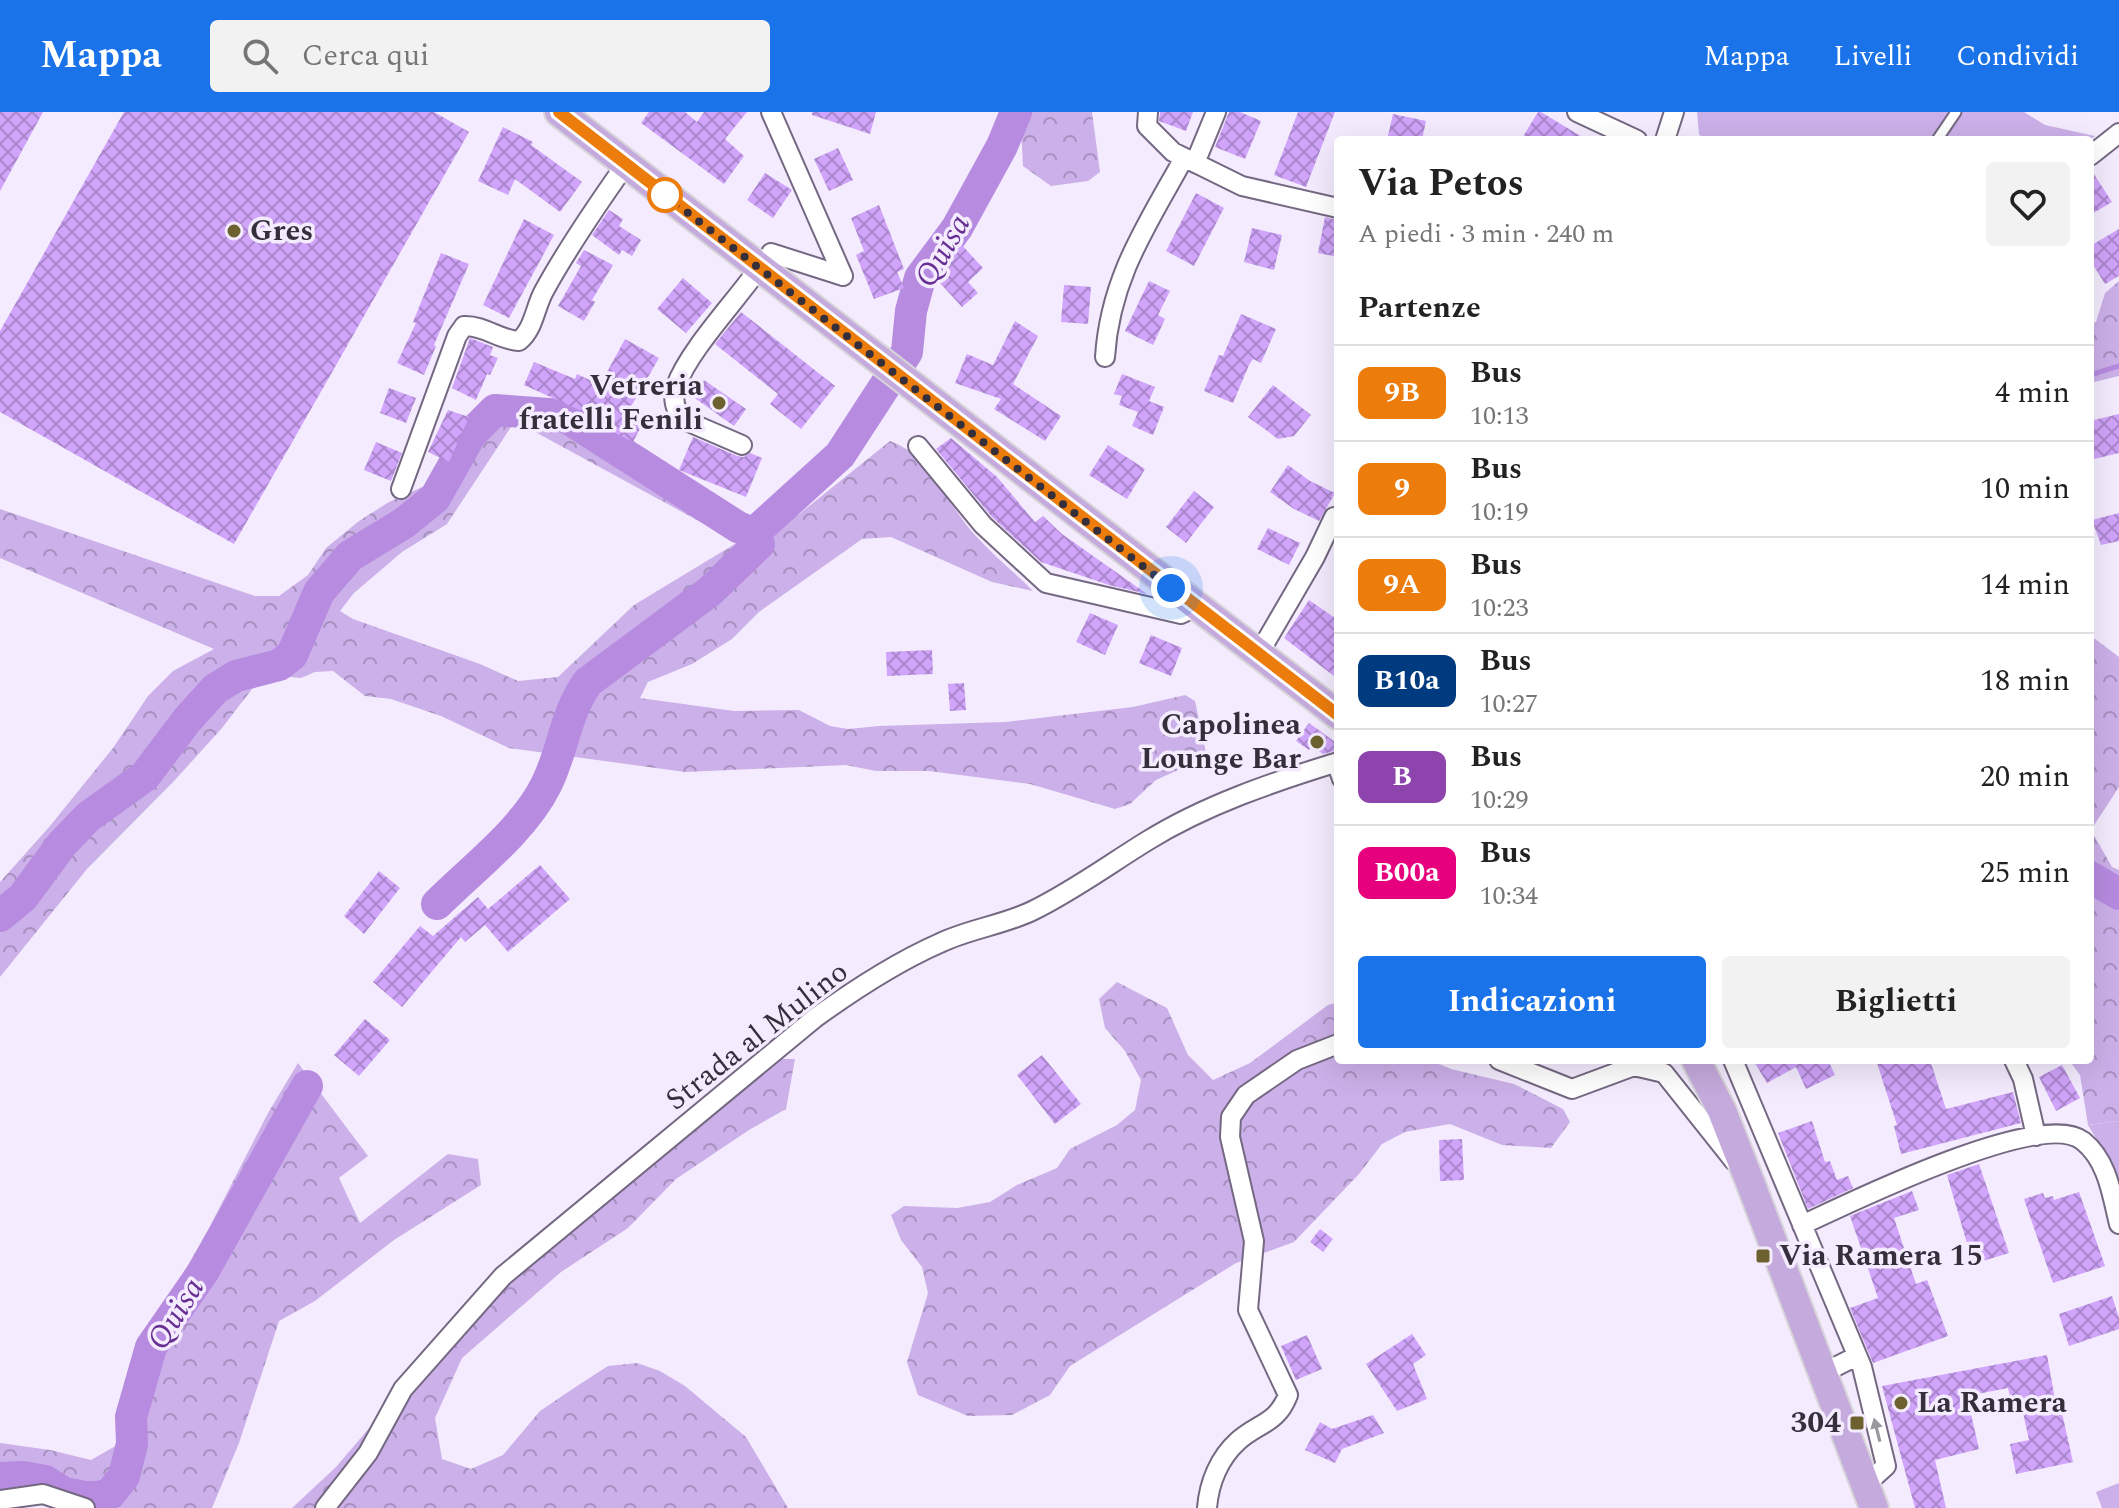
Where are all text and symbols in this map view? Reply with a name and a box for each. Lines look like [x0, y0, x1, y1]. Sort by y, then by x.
search box [210, 20, 770, 92]
text: Mappa [40, 27, 162, 85]
text: Cerca qui [302, 33, 430, 79]
icon: search [238, 34, 282, 78]
text: Mappa [1703, 35, 1790, 78]
text: Livelli [1834, 35, 1912, 78]
text: Condividi [1956, 35, 2079, 78]
text: Via Petos [1358, 155, 1524, 213]
button: heart [1986, 162, 2070, 246]
unlabelled marker [648, 178, 682, 212]
water label: Quisa [902, 205, 984, 297]
place label: Gres [250, 208, 313, 254]
text: A piedi · 3 min · 240 m [1358, 214, 1614, 254]
marker: Gres [225, 222, 243, 240]
text: Partenze [1358, 285, 1481, 331]
text: Bus [1470, 350, 1522, 396]
place label: Vetreria fratelli Fenili [519, 363, 704, 443]
text: 4 min [1995, 370, 2070, 416]
text: 9B [1384, 371, 1420, 414]
marker: Vetreria fratelli Fenili [710, 394, 728, 412]
text: 10:13 [1470, 396, 1529, 436]
text: Bus [1470, 446, 1522, 492]
text: 10 min [1980, 466, 2070, 512]
text: 9 [1394, 467, 1410, 510]
text: 10:19 [1470, 492, 1529, 532]
text: Bus [1470, 542, 1522, 588]
text: 14 min [1980, 562, 2070, 608]
text: 9A [1383, 563, 1421, 606]
your location [1151, 568, 1191, 608]
text: 10:23 [1470, 588, 1529, 628]
text: Bus [1480, 638, 1532, 684]
text: 18 min [1980, 658, 2070, 704]
text: B10a [1374, 659, 1440, 702]
text: 10:27 [1480, 684, 1538, 724]
place label: Capolinea Lounge Bar [1141, 702, 1302, 782]
marker: Capolinea Lounge Bar [1308, 733, 1326, 751]
text: Bus [1470, 734, 1522, 780]
text: 20 min [1980, 754, 2070, 800]
text: B [1392, 755, 1412, 798]
text: 10:29 [1470, 780, 1529, 820]
text: Bus [1480, 830, 1532, 876]
text: 25 min [1980, 850, 2070, 896]
text: B00a [1374, 851, 1440, 894]
text: 10:34 [1480, 876, 1538, 916]
street label: Strada al Mulino [656, 950, 858, 1122]
button: Indicazioni [1358, 956, 1706, 1048]
button: Biglietti [1722, 956, 2070, 1048]
place label: Via Ramera 15 [1779, 1233, 1983, 1279]
marker: Via Ramera 15 [1754, 1247, 1772, 1265]
water label: Quisa [135, 1268, 217, 1360]
place label: La Ramera [1917, 1380, 2068, 1426]
marker: La Ramera [1892, 1394, 1910, 1412]
place label: 304 [1791, 1400, 1841, 1446]
marker: 304 [1848, 1414, 1866, 1432]
one-way arrow [1870, 1418, 1883, 1443]

